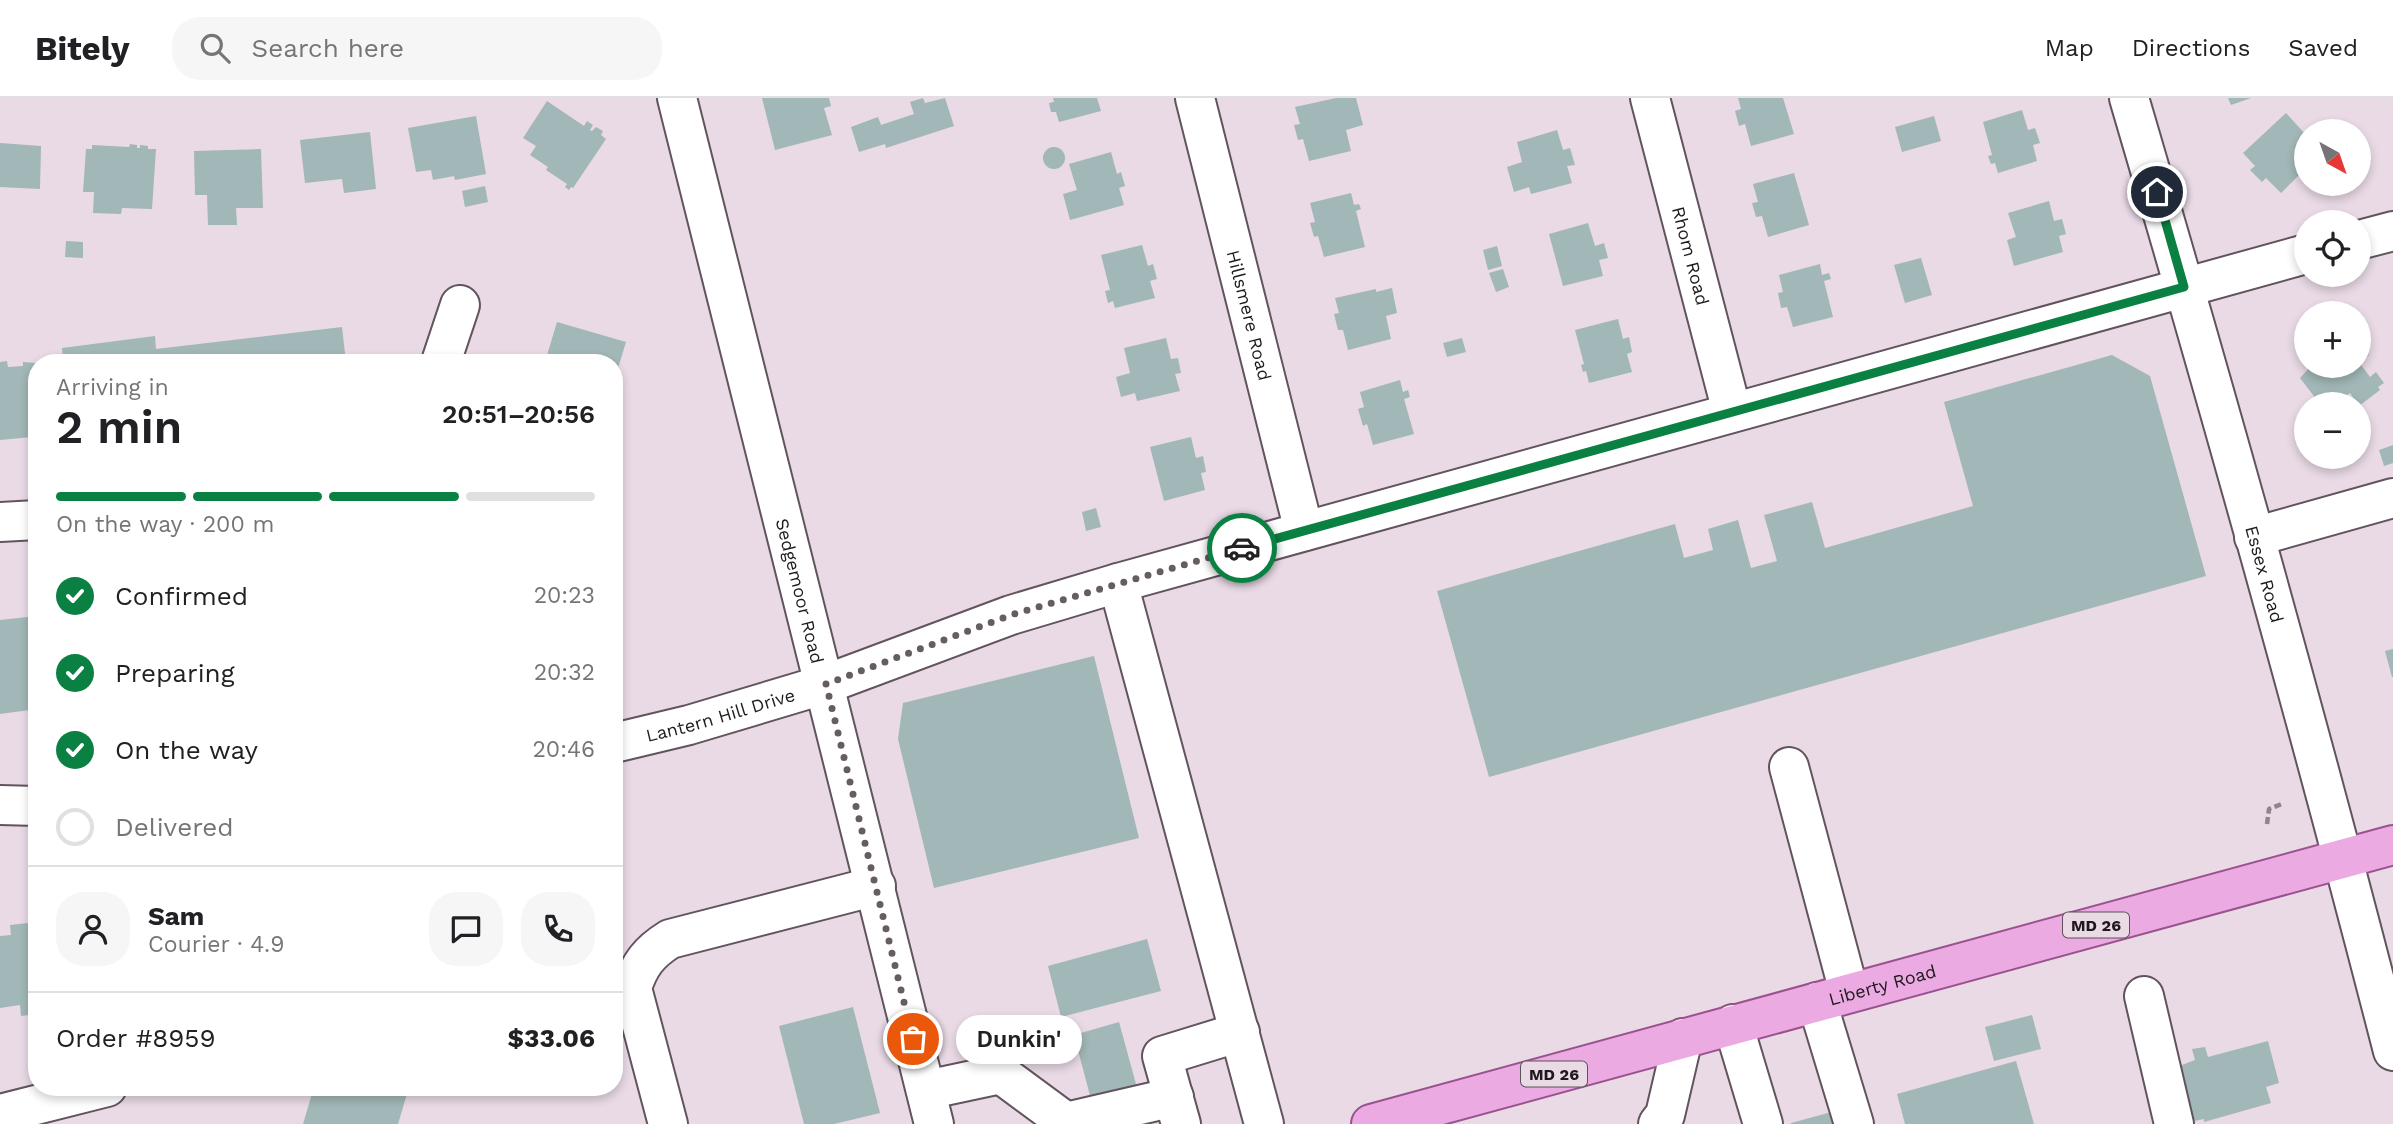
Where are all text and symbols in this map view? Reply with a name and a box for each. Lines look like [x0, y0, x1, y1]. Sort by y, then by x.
search box [172, 17, 662, 80]
text: Bitely [35, 29, 130, 68]
icon: search [196, 29, 234, 67]
text: Search here [252, 33, 404, 63]
text: Map [2045, 34, 2094, 62]
text: Directions [2132, 34, 2250, 62]
text: Saved [2288, 34, 2358, 62]
north arrow [2294, 119, 2371, 196]
map controls [2294, 119, 2371, 469]
pin [2127, 162, 2187, 222]
icon: home [2138, 173, 2176, 211]
street label: Rhom Road [1668, 204, 1714, 307]
button: locate [2294, 210, 2371, 287]
street label: Hillsmere Road [1223, 248, 1276, 383]
button: + [2294, 301, 2371, 378]
text: Arriving in [56, 374, 169, 401]
button: − [2294, 392, 2371, 469]
text: 20:51–20:56 [442, 399, 595, 429]
text: 2 min [56, 400, 182, 454]
text: On the way · 200 m [56, 511, 274, 538]
courier [1207, 513, 1277, 583]
street label: Sedgemoor Road [772, 516, 829, 666]
street label: Essex Road [2242, 523, 2289, 625]
icon: car [1223, 529, 1261, 567]
icon: check [56, 577, 94, 615]
text: Confirmed [115, 581, 248, 611]
text: 20:23 [534, 582, 595, 609]
icon: check [56, 654, 94, 692]
text: Preparing [115, 658, 235, 688]
text: 20:32 [534, 659, 595, 686]
street label: Lantern Hill Drive [644, 683, 797, 746]
icon: check [56, 731, 94, 769]
text: On the way [115, 735, 258, 765]
text: 20:46 [532, 736, 595, 763]
text: Delivered [115, 812, 234, 842]
button: person [56, 892, 130, 966]
button: chat [429, 892, 503, 966]
button: phone [521, 892, 595, 966]
text: Sam [148, 901, 204, 931]
road number: MD 26 [2063, 912, 2129, 938]
text: Courier · 4.9 [148, 931, 284, 958]
street label: Liberty Road [1826, 960, 1938, 1009]
pin [883, 1009, 943, 1069]
callout: Dunkin' [955, 1014, 1081, 1063]
icon: bag [894, 1020, 932, 1058]
text: Order #8959 [56, 1023, 216, 1053]
text: $33.06 [507, 1023, 595, 1053]
text: Dunkin' [977, 1026, 1061, 1053]
road number: MD 26 [1521, 1062, 1587, 1086]

